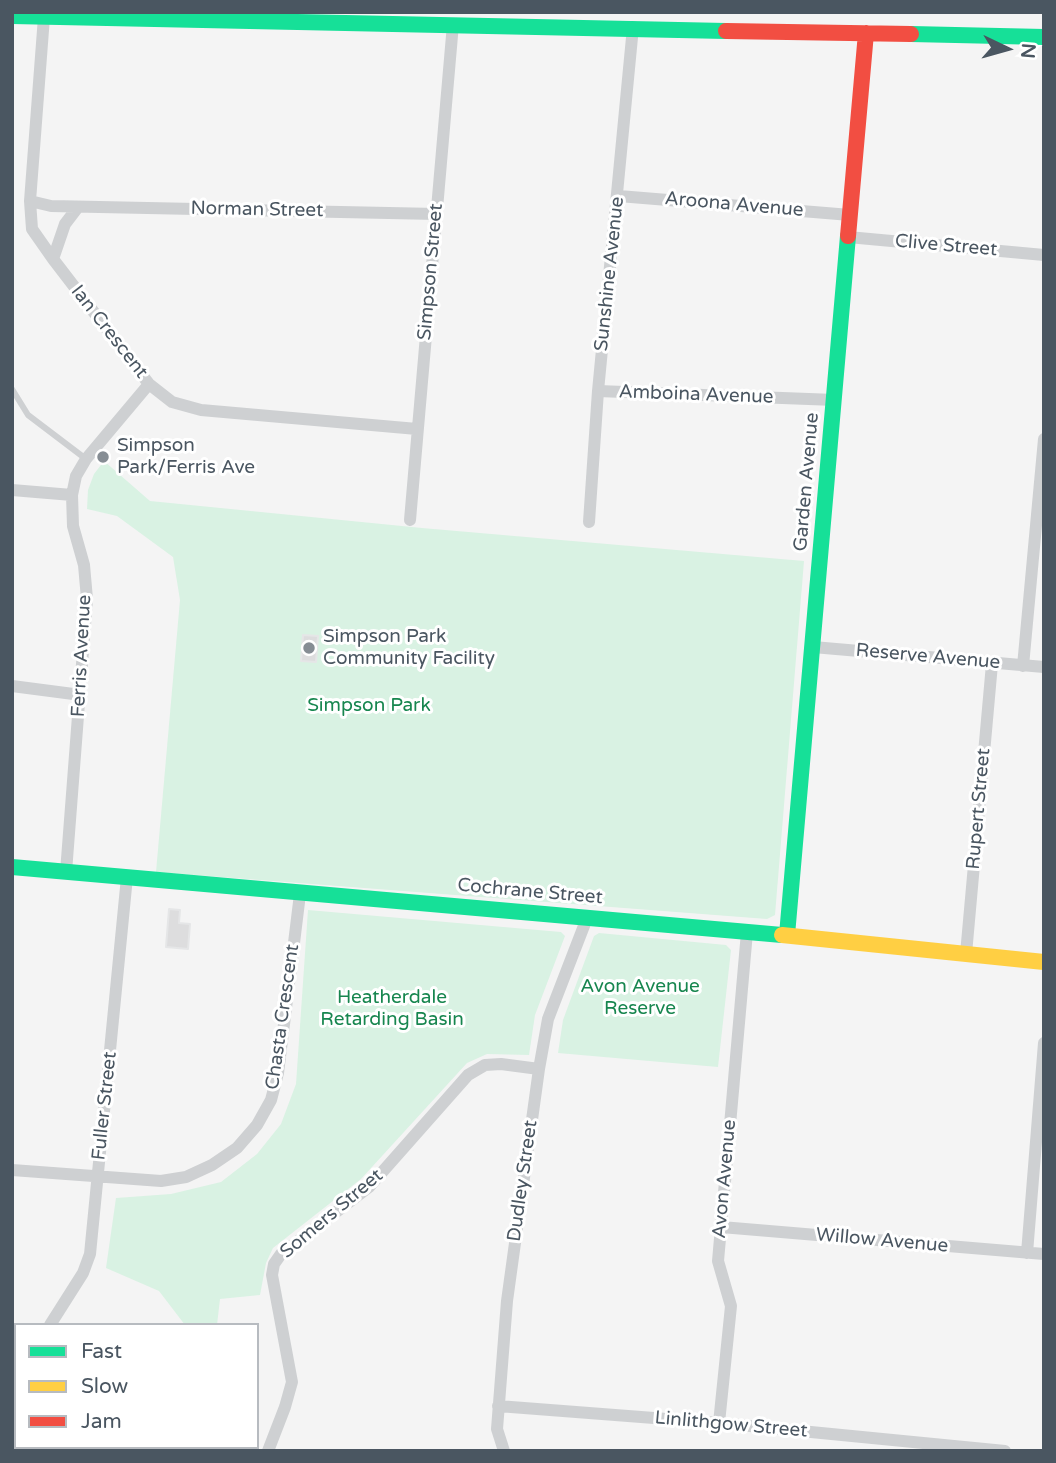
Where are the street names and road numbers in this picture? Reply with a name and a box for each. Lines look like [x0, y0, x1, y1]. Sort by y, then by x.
street label: Aroona Avenue [664, 188, 804, 222]
street label: Sunshine Avenue [591, 196, 629, 352]
street label: Norman Street [190, 197, 324, 223]
street label: Simpson Street [414, 203, 448, 341]
street label: Clive Street [894, 230, 998, 262]
street label: Ian Crescent [66, 281, 152, 383]
street label: Amboina Avenue [618, 381, 774, 409]
street label: Garden Avenue [790, 412, 824, 552]
street label: Ferris Avenue [67, 594, 97, 718]
street label: Reserve Avenue [855, 639, 1001, 675]
street label: Rupert Street [962, 747, 996, 871]
street label: Cochrane Street [456, 874, 604, 910]
street label: Chasta Crescent [262, 943, 304, 1091]
street label: Fuller Street [88, 1051, 122, 1161]
street label: Avon Avenue [708, 1118, 742, 1240]
street label: Dudley Street [503, 1119, 543, 1243]
street label: Somers Street [276, 1164, 388, 1264]
street label: Willow Avenue [815, 1224, 949, 1258]
street label: Linlithgow Street [654, 1407, 808, 1443]

